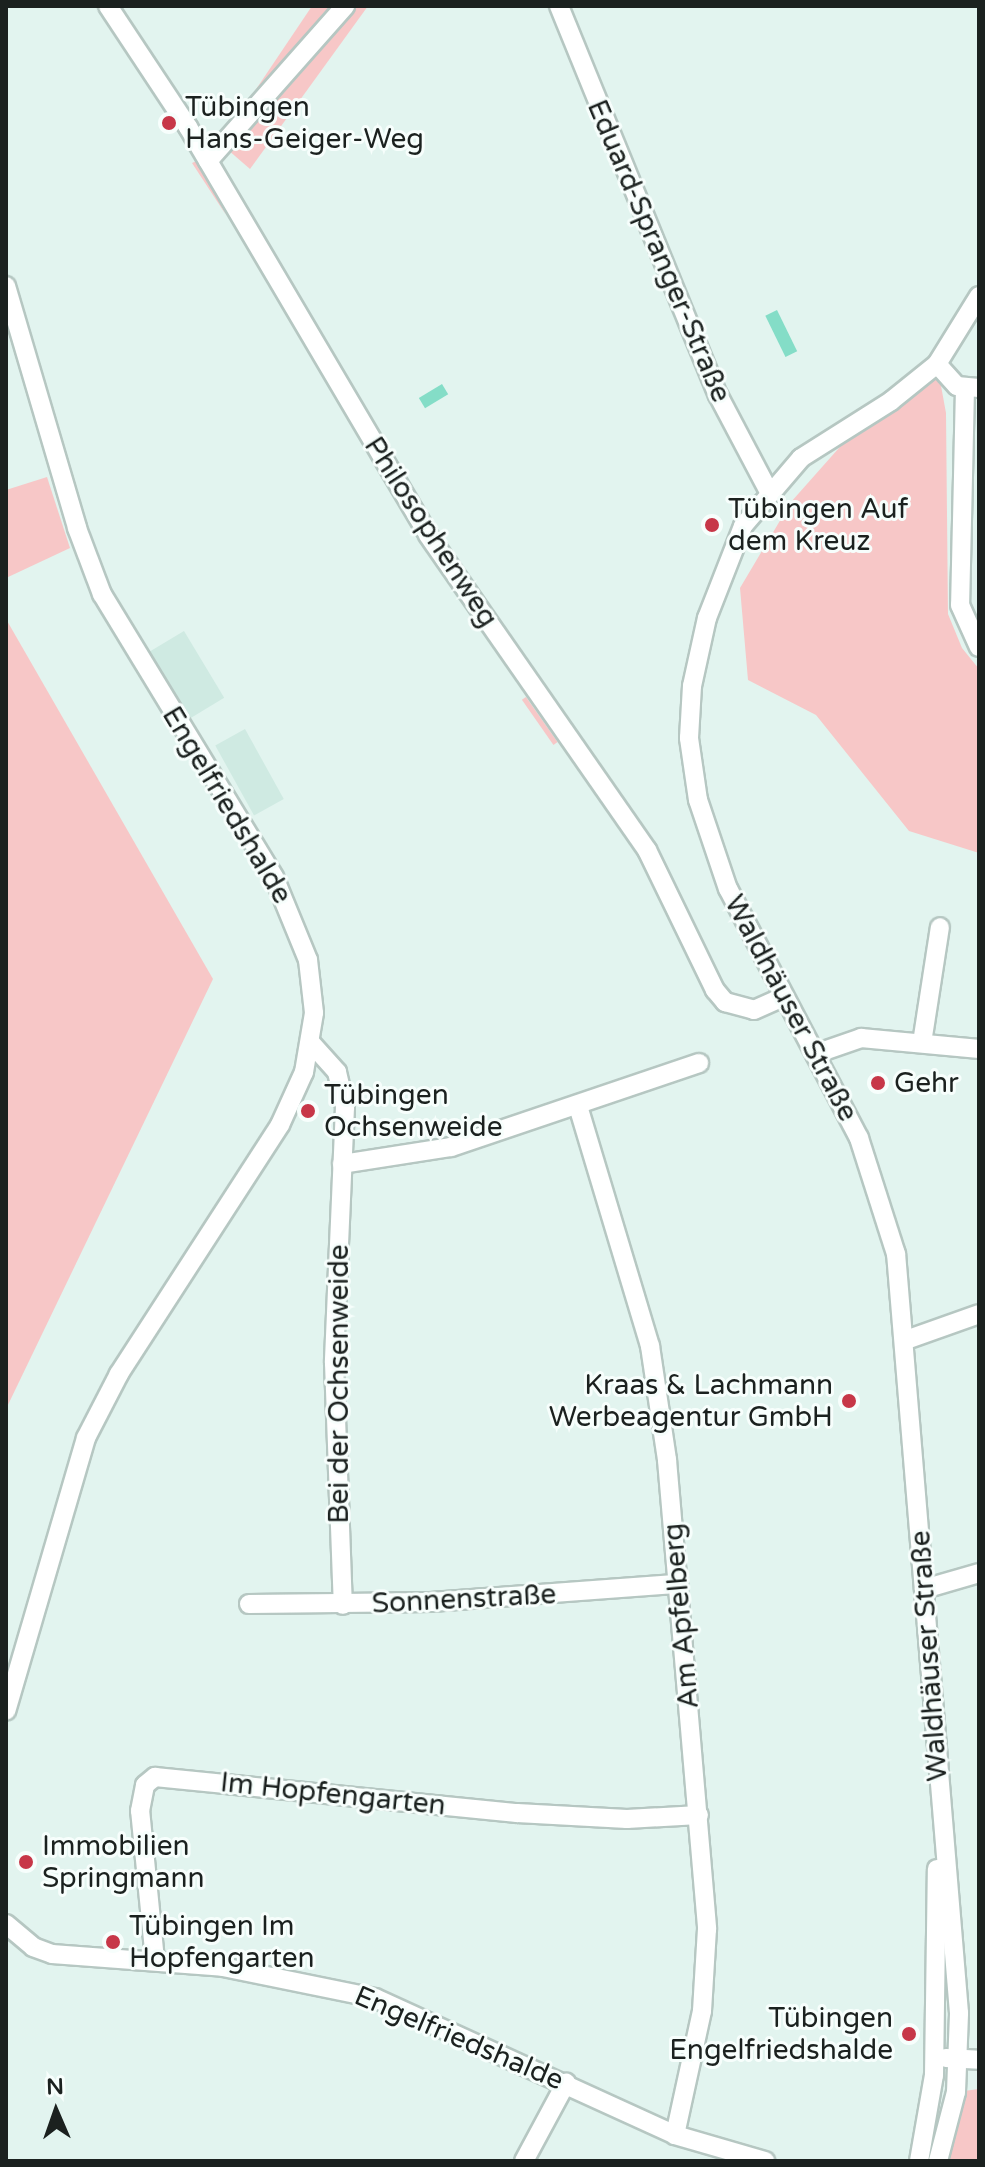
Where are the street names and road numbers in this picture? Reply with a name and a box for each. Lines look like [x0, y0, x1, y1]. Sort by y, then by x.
street label: Eduard-Spranger-Straße [580, 95, 738, 407]
street label: Philosophenweg [357, 431, 505, 633]
street label: Engelfriedshalde [155, 700, 299, 910]
street label: Waldhäuser Straße [717, 889, 865, 1127]
street label: Bei der Ochsenweide [322, 1244, 356, 1524]
street label: Am Apfelberg [656, 1522, 706, 1710]
street label: Waldhäuser Straße [903, 1530, 955, 1782]
street label: Sonnenstraße [371, 1577, 557, 1621]
street label: Im Hopfengarten [219, 1765, 447, 1823]
street label: Engelfriedshalde [349, 1979, 569, 2097]

